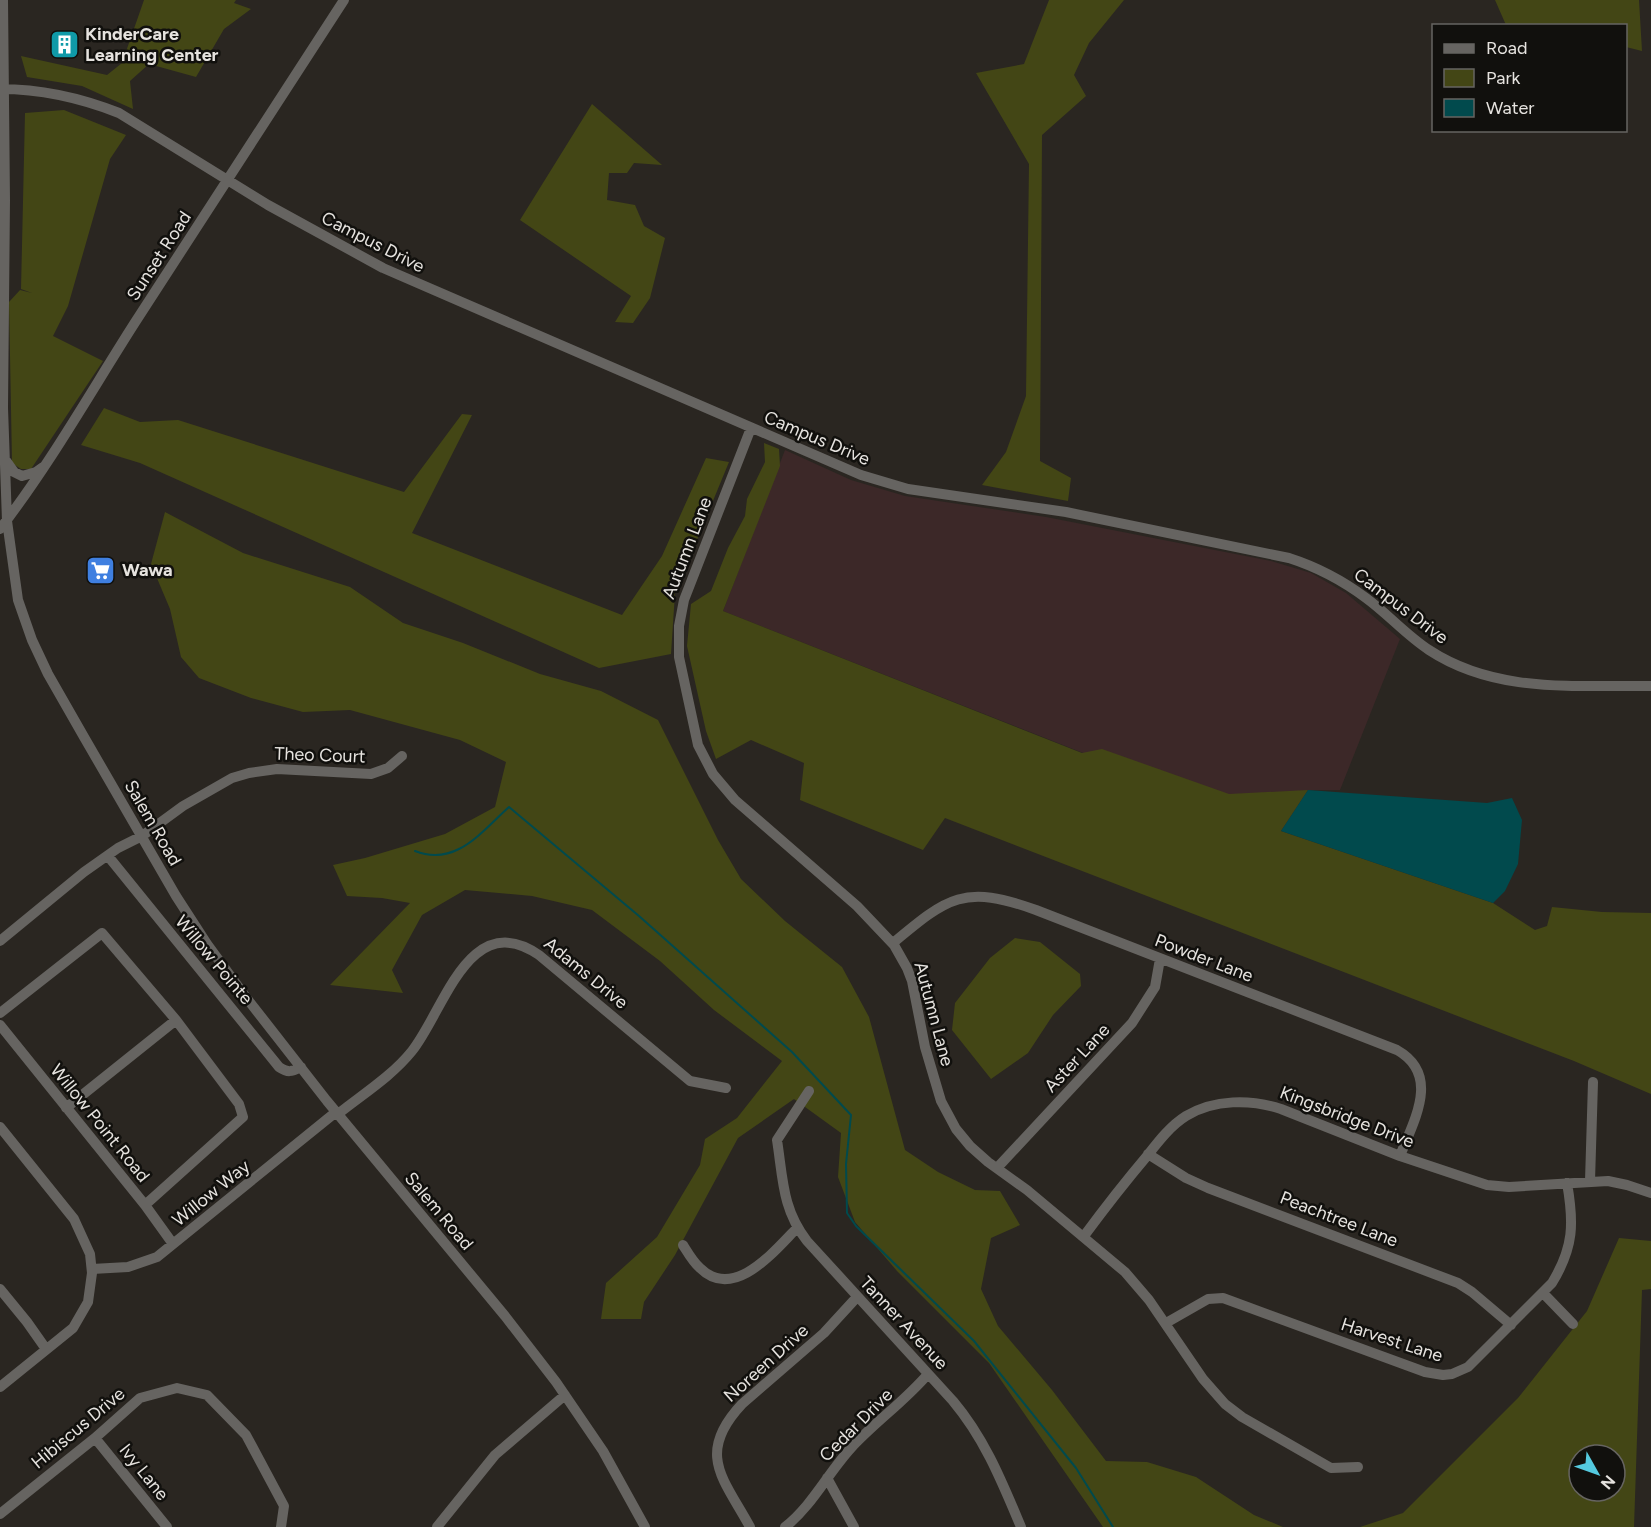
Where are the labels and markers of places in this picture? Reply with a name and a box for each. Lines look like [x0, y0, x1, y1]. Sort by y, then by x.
place label: KinderCare Learning Center [85, 23, 219, 66]
building icon: KinderCare Learning Center [48, 28, 80, 60]
supermarket icon: Wawa [85, 554, 117, 586]
place label: Wawa [122, 559, 173, 581]

